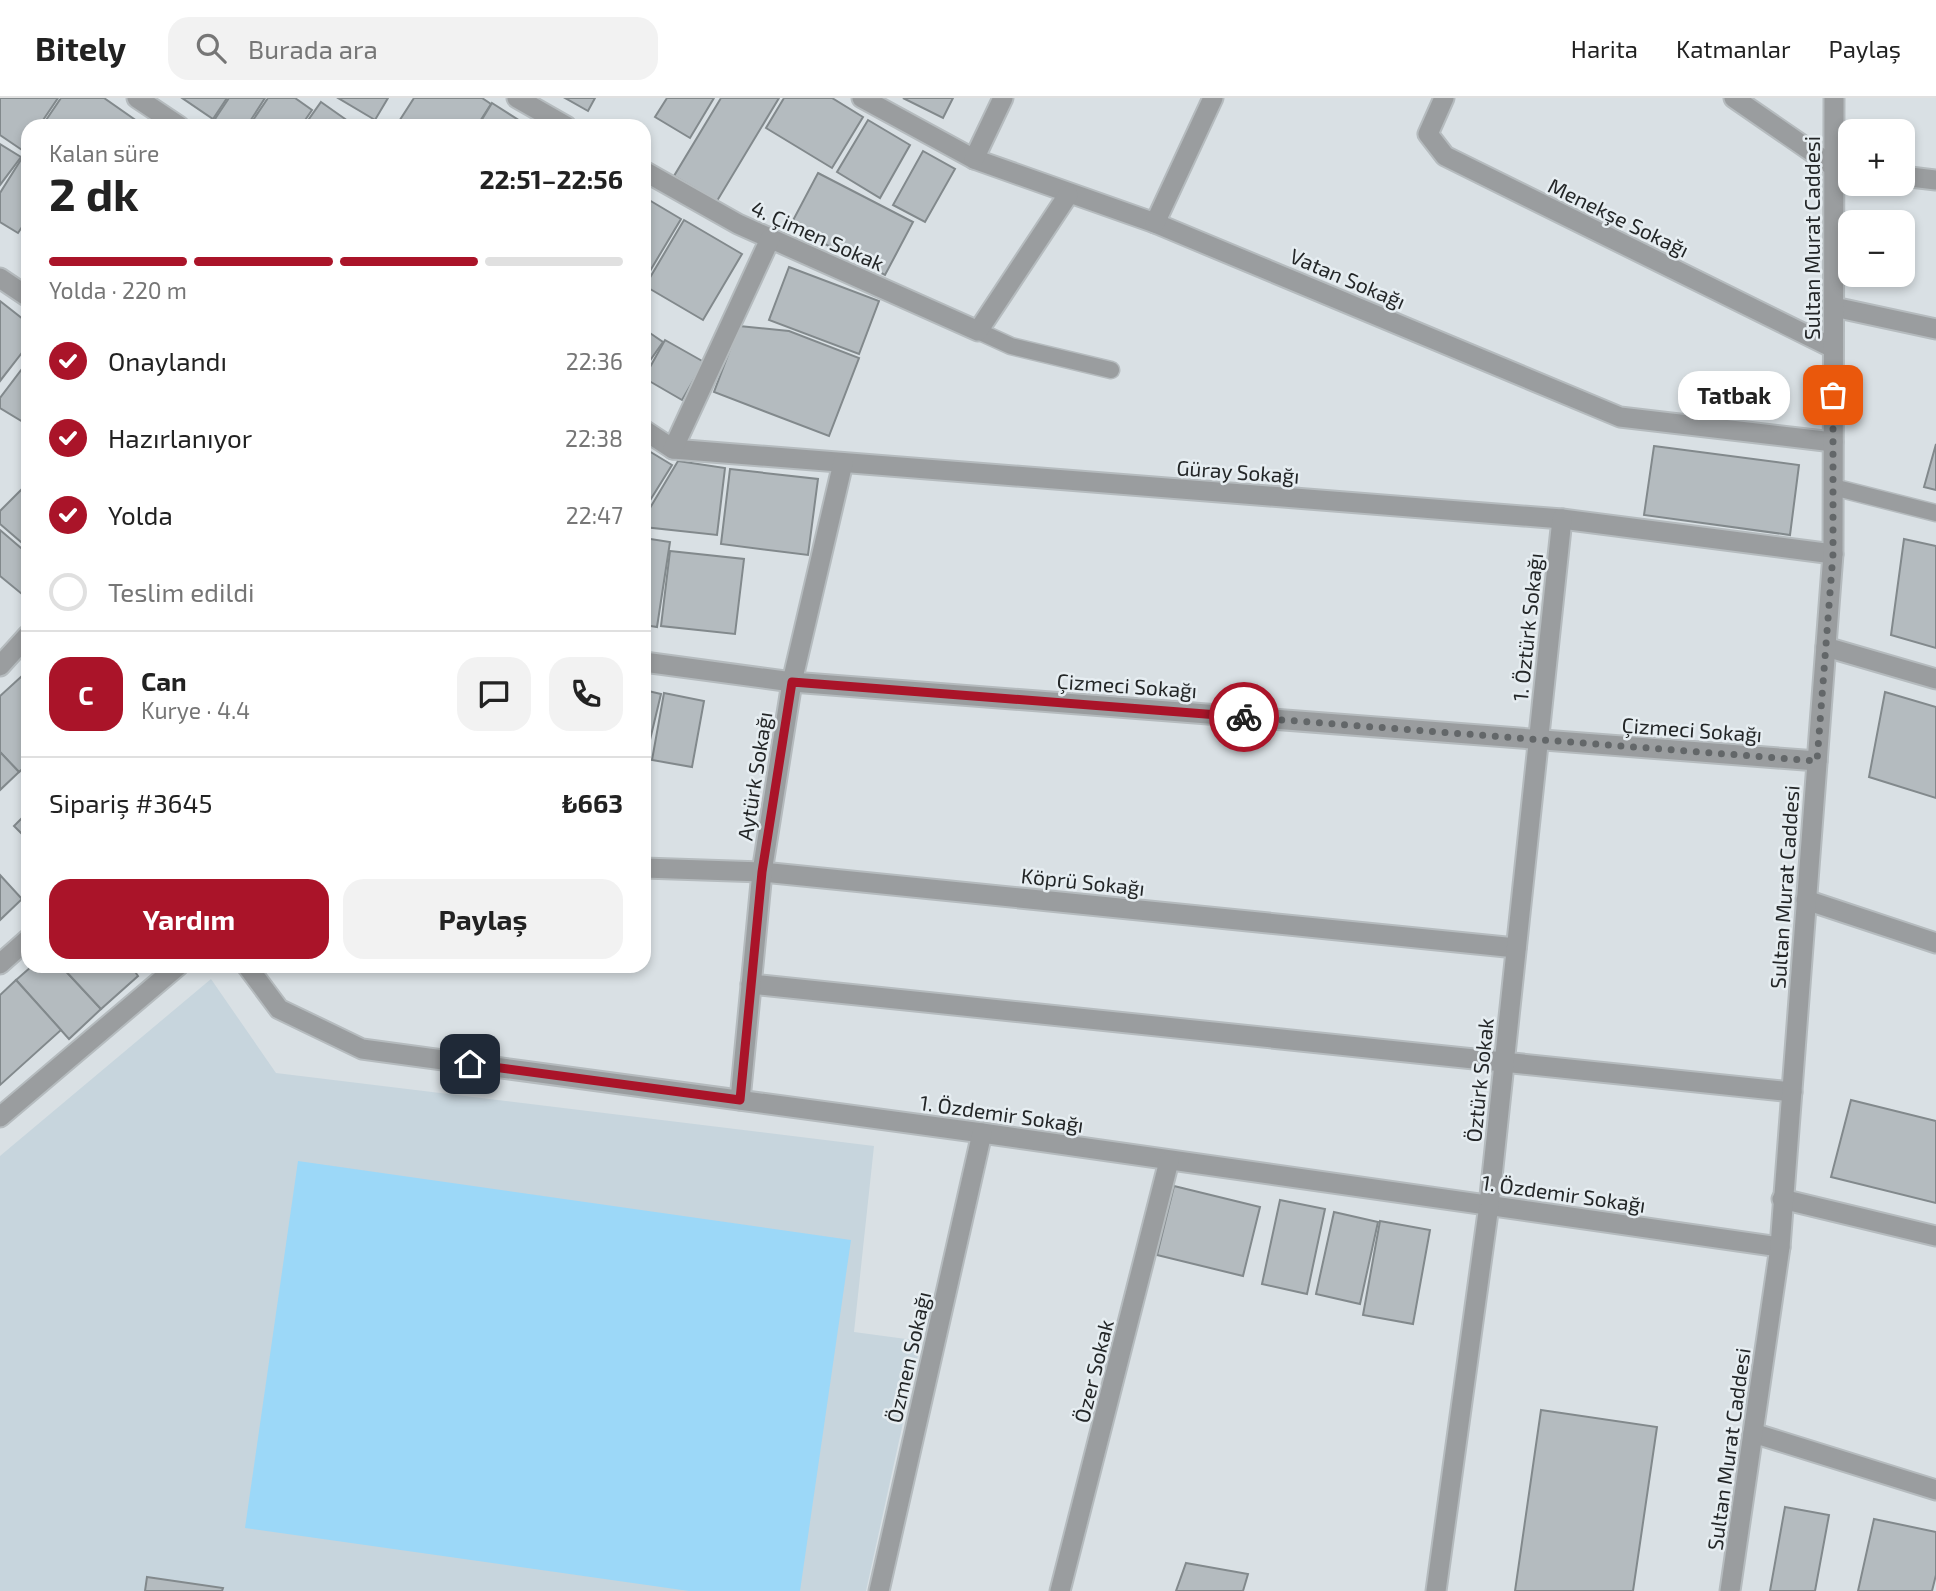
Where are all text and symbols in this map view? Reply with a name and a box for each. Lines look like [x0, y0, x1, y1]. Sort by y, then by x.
search box [168, 17, 658, 80]
text: Bitely [35, 28, 126, 68]
icon: search [192, 29, 230, 67]
text: Burada ara [248, 33, 378, 64]
text: Harita [1571, 34, 1638, 63]
text: Katmanlar [1676, 34, 1791, 63]
text: Paylaş [1829, 34, 1901, 63]
map controls [1838, 119, 1915, 287]
button: + [1838, 119, 1915, 196]
street label: Sultan Murat Caddesi [1799, 136, 1824, 340]
text: Kalan süre [49, 139, 159, 167]
text: 22:51–22:56 [479, 163, 623, 194]
text: 2 dk [49, 165, 139, 220]
street label: Menekşe Sokağı [1544, 172, 1693, 264]
street label: 4. Çimen Sokak [747, 195, 889, 277]
button: − [1838, 210, 1915, 287]
street label: Vatan Sokağı [1286, 242, 1410, 314]
text: Yolda · 220 m [49, 276, 187, 304]
icon: check [49, 342, 87, 380]
text: Onaylandı [108, 345, 227, 376]
text: 22:36 [566, 347, 623, 375]
pin [1803, 365, 1863, 425]
callout: Tatbak [1679, 370, 1791, 420]
icon: bag [1814, 376, 1852, 414]
text: Tatbak [1697, 381, 1771, 409]
icon: check [49, 419, 87, 457]
text: Hazırlanıyor [108, 422, 252, 453]
text: 22:38 [565, 424, 623, 452]
street label: Güray Sokağı [1176, 454, 1300, 488]
icon: check [49, 496, 87, 534]
text: Yolda [108, 499, 173, 530]
text: 22:47 [566, 501, 623, 529]
street label: 1. Öztürk Sokağı [1507, 552, 1547, 702]
text: Teslim edildi [108, 576, 255, 607]
button: chat [457, 657, 531, 731]
button: phone [549, 657, 623, 731]
text: Can [141, 665, 187, 696]
street label: Çizmeci Sokağı [1056, 668, 1198, 704]
text: C [78, 679, 94, 710]
courier [1209, 682, 1279, 752]
text: Kurye · 4.4 [141, 696, 250, 724]
icon: bike [1225, 698, 1263, 736]
street label: Aytürk Sokağı [731, 710, 777, 842]
street label: Çizmeci Sokağı [1621, 712, 1763, 748]
street label: Sultan Murat Caddesi [1764, 784, 1804, 990]
text: Sipariş #3645 [49, 787, 212, 818]
text: ₺663 [562, 787, 623, 818]
street label: Köprü Sokağı [1020, 862, 1146, 900]
button: Yardım [49, 879, 329, 959]
button: Paylaş [343, 879, 623, 959]
street label: Öztürk Sokak [1460, 1016, 1498, 1143]
pin [440, 1034, 500, 1094]
icon: home [451, 1045, 489, 1083]
street label: 1. Özdemir Sokağı [919, 1089, 1085, 1137]
street label: 1. Özdemir Sokağı [1481, 1169, 1647, 1217]
street label: Özmen Sokağı [881, 1289, 935, 1425]
street label: Özer Sokak [1068, 1317, 1118, 1425]
street label: Sultan Murat Caddesi [1701, 1346, 1755, 1552]

